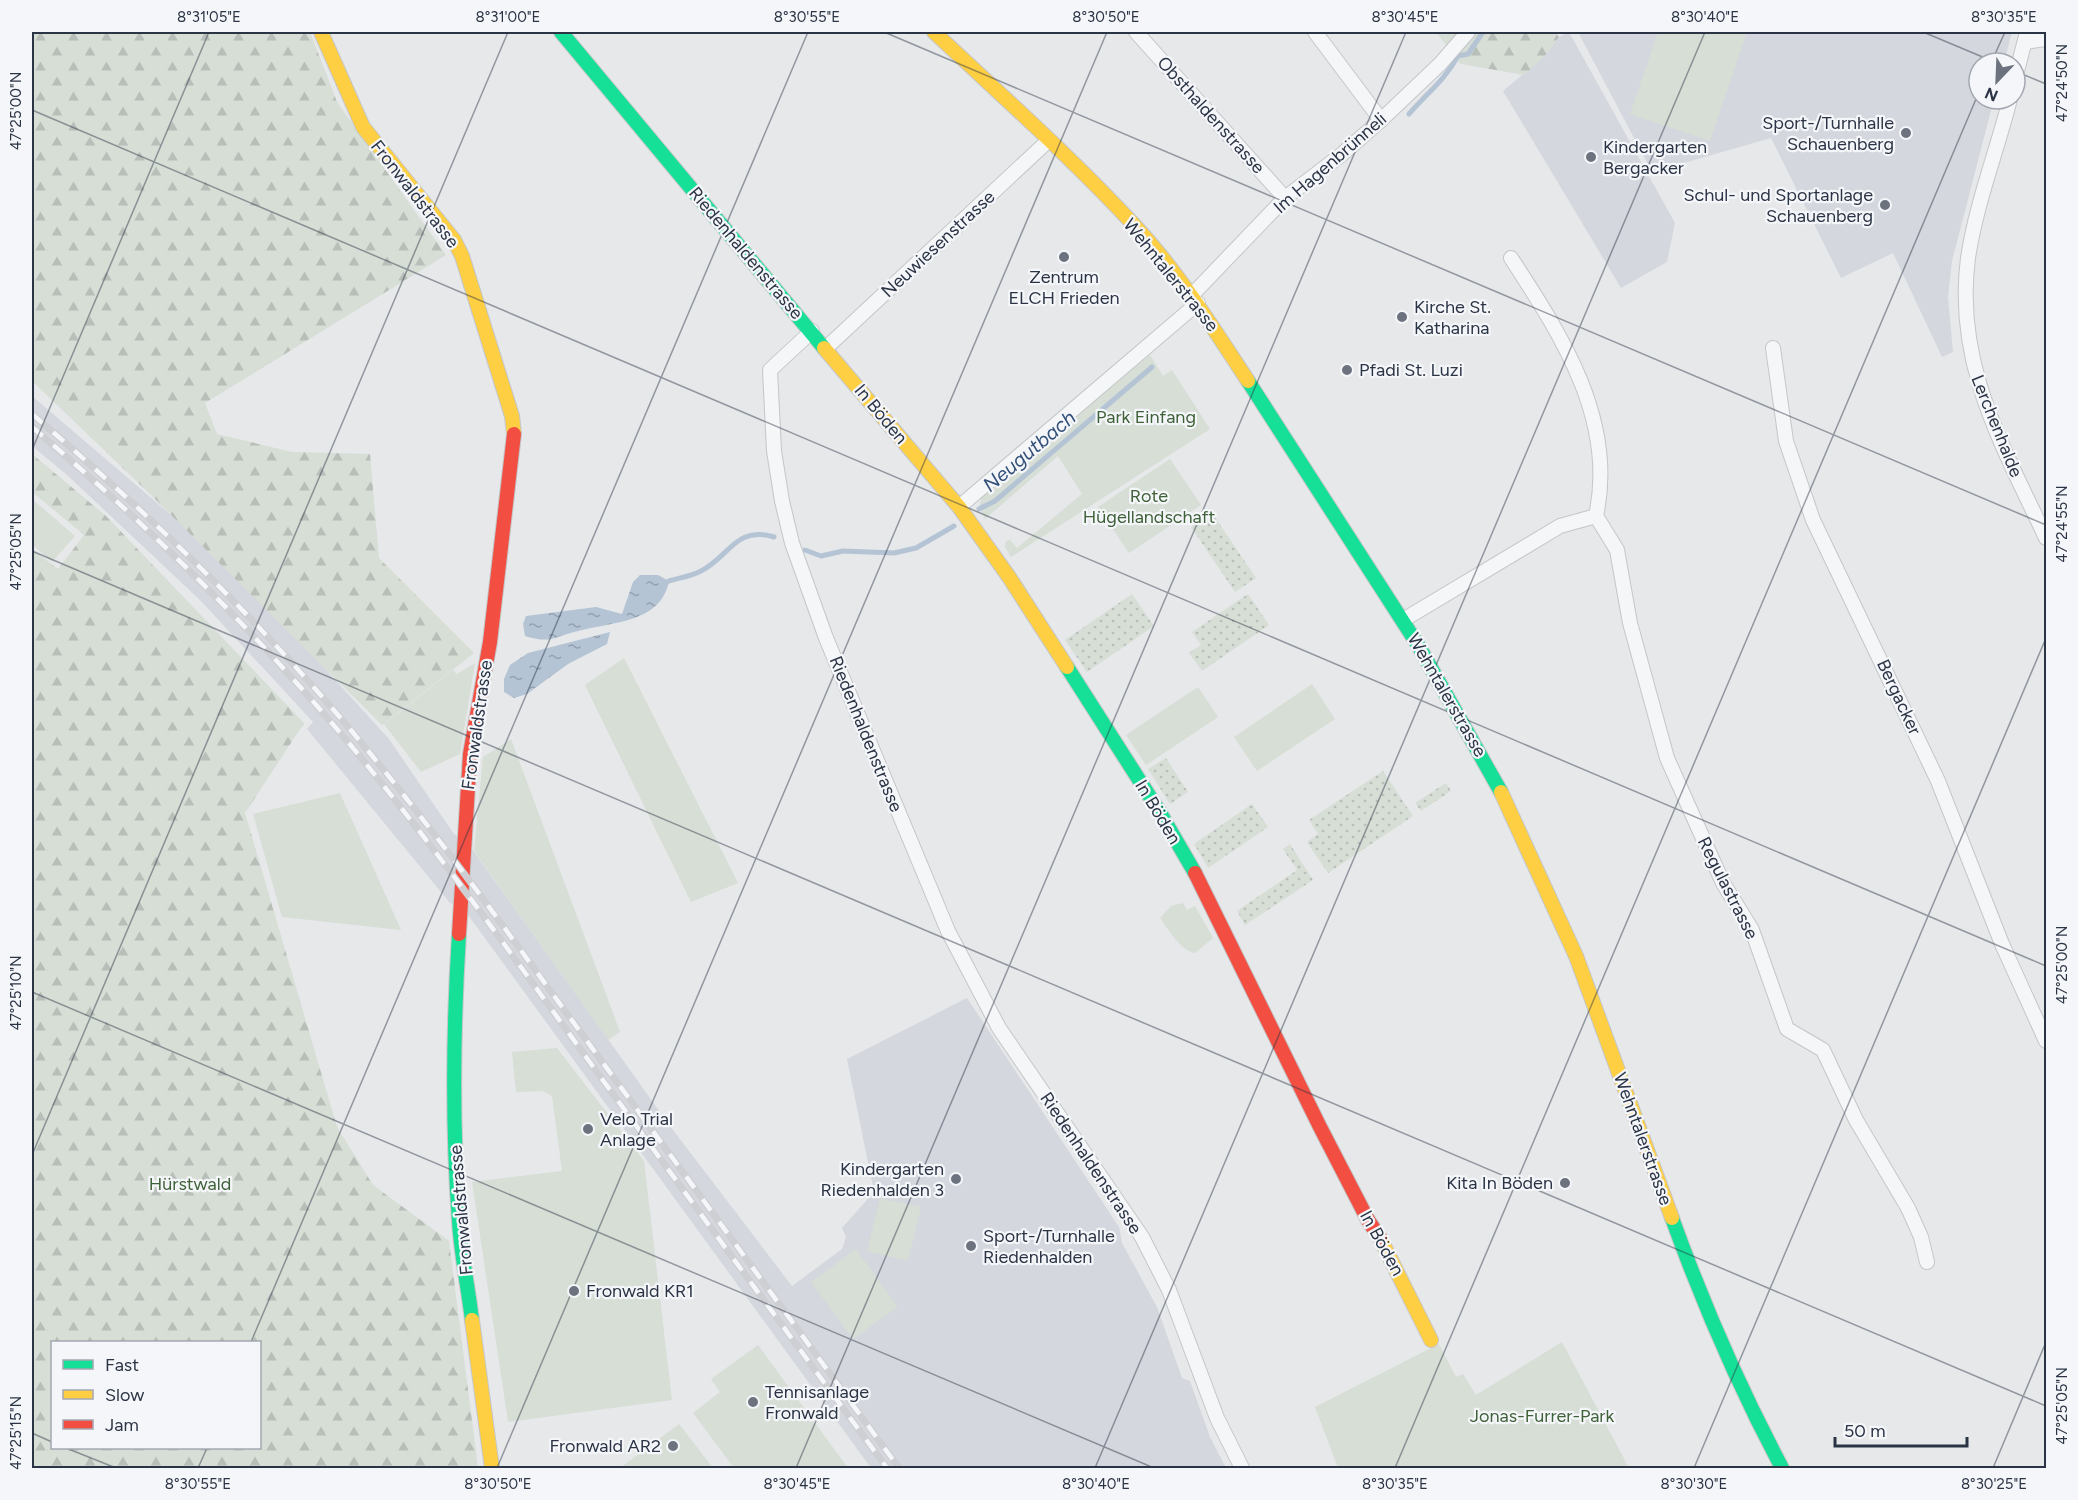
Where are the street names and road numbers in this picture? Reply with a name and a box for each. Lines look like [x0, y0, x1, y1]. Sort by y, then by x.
street label: Obsthaldenstrasse [1153, 52, 1270, 178]
street label: Im Hagenbrünneli [1269, 108, 1391, 218]
street label: Fronwaldstrasse [366, 136, 464, 252]
street label: Riedenhaldenstrasse [684, 182, 808, 324]
street label: Neuwiesenstrasse [877, 186, 999, 302]
street label: Wehntalerstrasse [1119, 214, 1223, 336]
street label: Lerchenhalde [1966, 372, 2028, 481]
street label: In Böden [850, 380, 912, 448]
street label: Wehntalerstrasse [1403, 629, 1491, 761]
street label: Riedenhaldenstrasse [825, 653, 907, 815]
street label: Bergacker [1872, 656, 1926, 738]
street label: Fronwaldstrasse [457, 659, 497, 791]
street label: In Böden [1130, 776, 1186, 848]
street label: Regulastrasse [1693, 833, 1763, 943]
street label: Wehntalerstrasse [1609, 1070, 1677, 1208]
street label: Riedenhaldenstrasse [1035, 1088, 1147, 1238]
street label: Fronwaldstrasse [444, 1144, 478, 1276]
street label: In Böden [1355, 1207, 1409, 1279]

